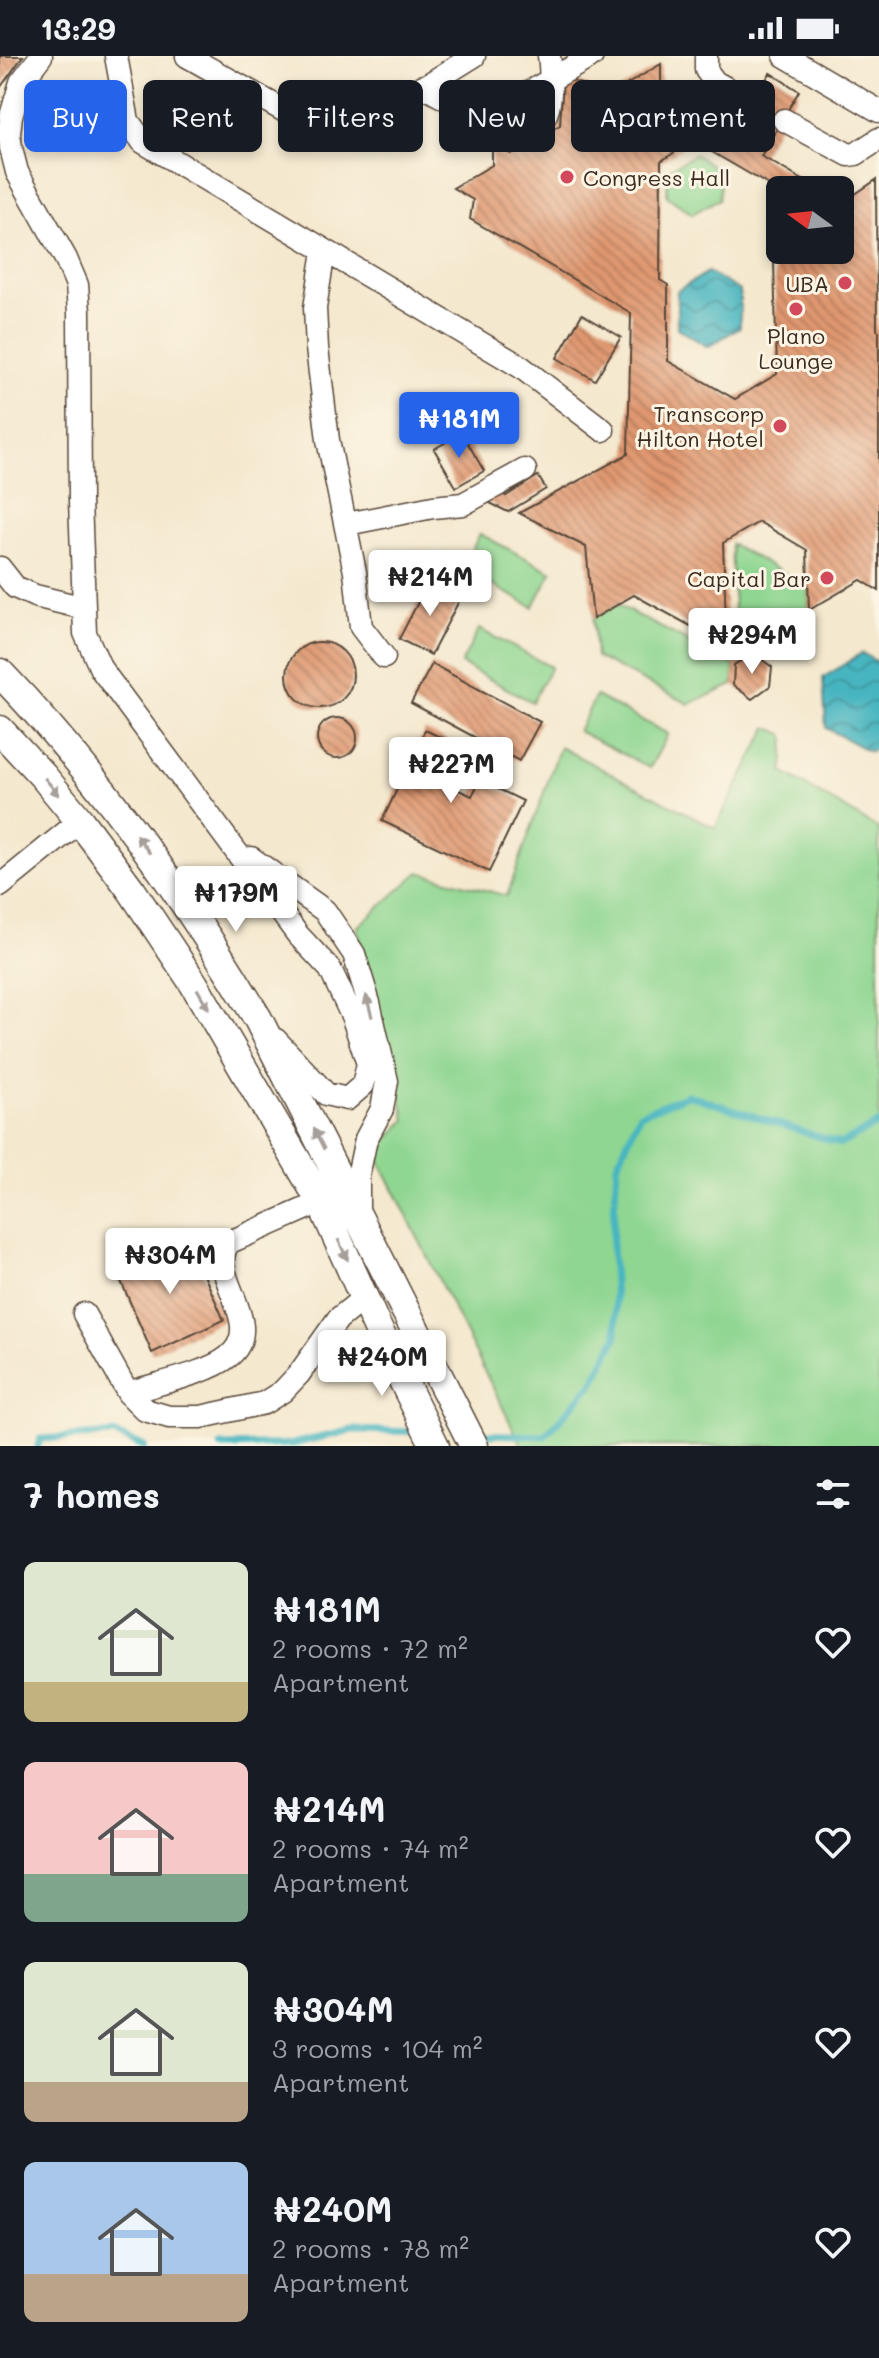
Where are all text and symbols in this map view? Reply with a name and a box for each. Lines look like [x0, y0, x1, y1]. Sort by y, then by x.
text: 13:29 [40, 8, 116, 48]
chip: Buy [24, 80, 127, 152]
chip: Rent [143, 80, 262, 152]
chip: Filters [278, 80, 423, 152]
chip: New [439, 80, 555, 152]
chip: Apartment [571, 80, 775, 152]
place label: Congress Hall [583, 163, 730, 192]
marker: Congress Hall [558, 168, 576, 186]
north arrow [766, 176, 854, 264]
map controls [766, 176, 854, 264]
place label: UBA [785, 269, 829, 298]
marker: UBA [836, 274, 854, 292]
marker: Plano Lounge [787, 300, 805, 318]
place label: Plano Lounge [758, 321, 834, 375]
pin: ₦181M [403, 392, 515, 460]
place label: Transcorp Hilton Hotel [637, 399, 764, 453]
text: ₦181M [417, 401, 501, 435]
marker: Transcorp Hilton Hotel [771, 417, 789, 435]
pin: ₦214M [374, 550, 486, 618]
text: ₦214M [387, 559, 473, 593]
place label: Capital Bar [687, 564, 811, 593]
marker: Capital Bar [818, 569, 836, 587]
pin: ₦294M [696, 608, 808, 676]
text: ₦294M [706, 617, 798, 651]
pin: ₦227M [395, 737, 507, 805]
text: ₦227M [407, 746, 495, 780]
one-way arrow [44, 777, 60, 797]
one-way arrow [135, 833, 151, 855]
pin: ₦179M [180, 866, 292, 934]
text: ₦179M [193, 875, 279, 909]
one-way arrow [196, 988, 210, 1010]
one-way arrow [363, 994, 375, 1019]
one-way arrow [312, 1128, 325, 1151]
pin: ₦304M [114, 1228, 226, 1296]
text: ₦304M [123, 1237, 217, 1271]
one-way arrow [336, 1239, 350, 1262]
pin: ₦240M [326, 1330, 438, 1398]
text: ₦240M [336, 1339, 428, 1373]
text: 7 homes [24, 1472, 160, 1517]
icon: filters [811, 1472, 855, 1516]
text: ₦181M [272, 1586, 381, 1631]
icon: home [88, 1594, 184, 1690]
icon: heart [811, 1620, 855, 1664]
text: 2 rooms · 72 m² [272, 1631, 468, 1665]
text: Apartment [272, 1665, 409, 1699]
text: ₦214M [272, 1786, 386, 1831]
icon: home [88, 1794, 184, 1890]
icon: heart [811, 1820, 855, 1864]
text: 2 rooms · 74 m² [272, 1831, 469, 1865]
text: Apartment [272, 1865, 409, 1899]
text: ₦304M [272, 1986, 394, 2031]
icon: home [88, 1994, 184, 2090]
icon: heart [811, 2020, 855, 2064]
text: 3 rooms · 104 m² [272, 2031, 483, 2065]
text: Apartment [272, 2065, 409, 2099]
text: ₦240M [272, 2186, 393, 2231]
icon: home [88, 2194, 184, 2290]
icon: heart [811, 2220, 855, 2264]
text: 2 rooms · 78 m² [272, 2231, 469, 2265]
text: Apartment [272, 2265, 409, 2299]

